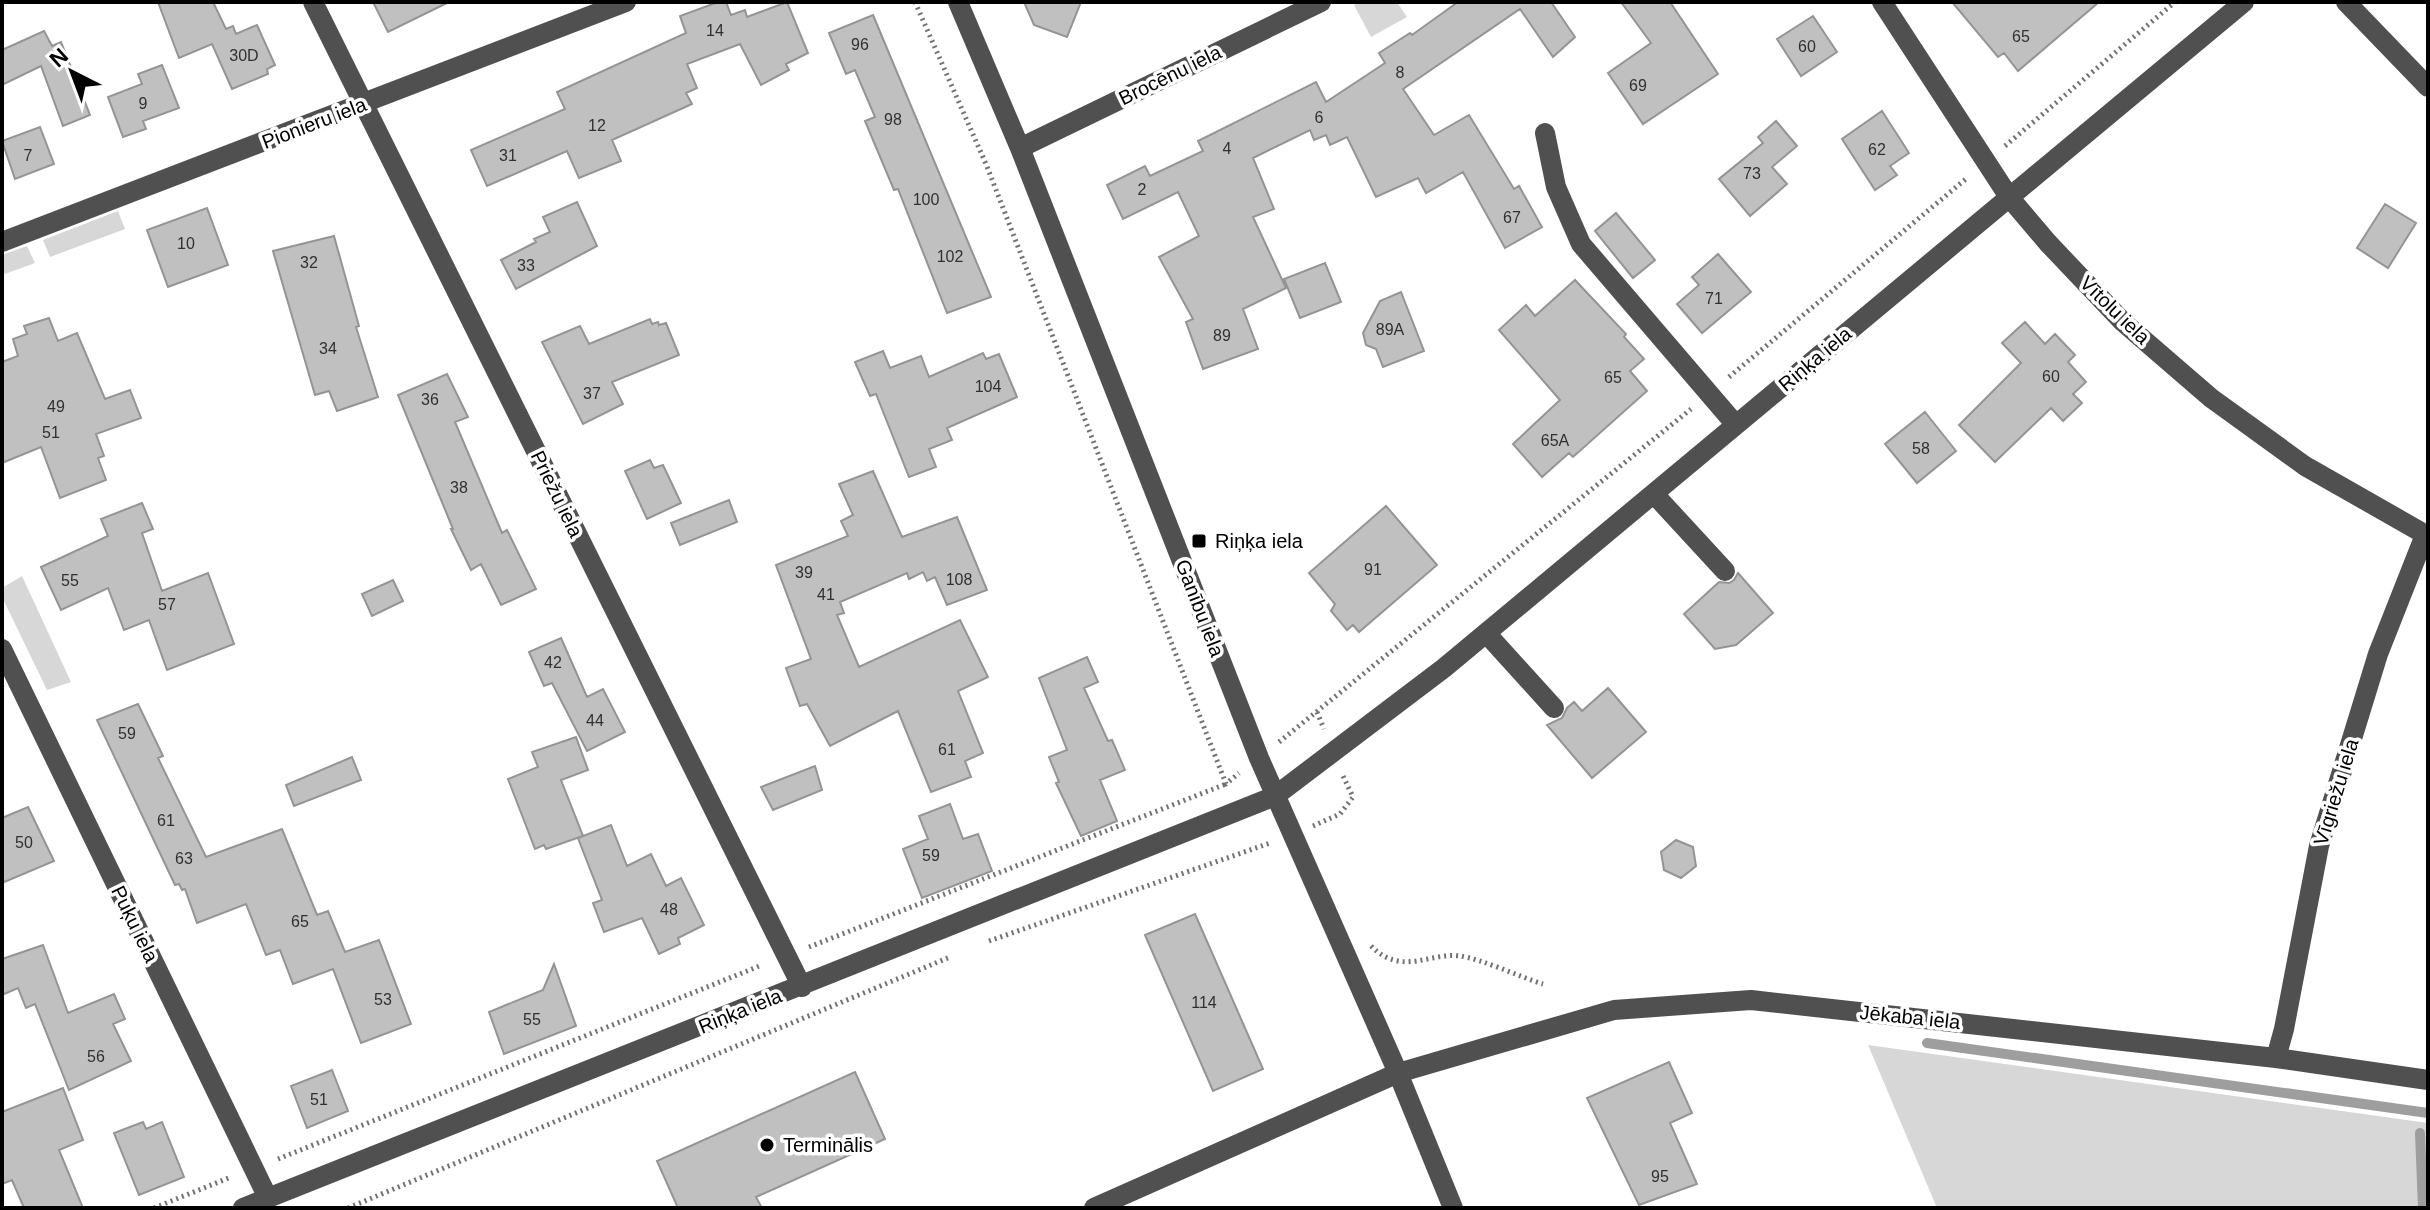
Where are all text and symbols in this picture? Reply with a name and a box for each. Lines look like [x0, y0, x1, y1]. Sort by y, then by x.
house number: 14 [706, 22, 724, 39]
house number: 65 [2012, 28, 2030, 45]
north arrow [32, 32, 112, 112]
house number: 96 [851, 36, 869, 53]
house number: 60 [1798, 38, 1816, 55]
street label: Brocēnu iela [1115, 40, 1226, 109]
text: N [45, 43, 73, 72]
house number: 30D [229, 47, 259, 64]
house number: 8 [1396, 64, 1405, 81]
house number: 69 [1629, 77, 1647, 94]
street label: Pionieru iela [259, 93, 370, 153]
house number: 9 [139, 95, 148, 112]
house number: 6 [1315, 109, 1324, 126]
house number: 98 [884, 111, 902, 128]
house number: 12 [588, 117, 606, 134]
house number: 4 [1223, 140, 1232, 157]
house number: 62 [1868, 141, 1886, 158]
house number: 7 [24, 147, 33, 164]
house number: 31 [499, 147, 517, 164]
house number: 73 [1743, 165, 1761, 182]
house number: 2 [1138, 181, 1147, 198]
house number: 100 [913, 191, 939, 208]
house number: 67 [1503, 209, 1521, 226]
house number: 10 [177, 235, 195, 252]
house number: 102 [937, 248, 963, 265]
house number: 32 [300, 254, 318, 271]
house number: 33 [517, 257, 535, 274]
street label: Vītolu iela [2076, 272, 2155, 349]
house number: 71 [1705, 290, 1723, 307]
house number: 89A [1376, 321, 1405, 338]
street label: Riņķa iela [1774, 322, 1856, 396]
house number: 89 [1213, 327, 1231, 344]
house number: 34 [319, 340, 337, 357]
house number: 60 [2042, 368, 2060, 385]
house number: 65 [1604, 369, 1622, 386]
house number: 104 [975, 378, 1001, 395]
house number: 37 [583, 385, 601, 402]
house number: 36 [421, 391, 439, 408]
house number: 49 [47, 398, 65, 415]
house number: 51 [42, 424, 60, 441]
house number: 65A [1541, 432, 1570, 449]
house number: 58 [1912, 440, 1930, 457]
street label: Priežu iela [527, 447, 588, 542]
house number: 38 [450, 479, 468, 496]
place label: Riņķa iela [1215, 530, 1304, 552]
marker: Riņķa iela [1190, 532, 1208, 550]
street label: Ganību iela [1171, 556, 1229, 661]
house number: 91 [1364, 561, 1382, 578]
house number: 39 [795, 564, 813, 581]
house number: 108 [946, 571, 972, 588]
house number: 55 [61, 572, 79, 589]
house number: 41 [817, 586, 835, 603]
house number: 57 [158, 596, 176, 613]
house number: 42 [544, 654, 562, 671]
house number: 44 [586, 712, 604, 729]
house number: 59 [118, 725, 136, 742]
street label: Vīgriežu iela [2309, 735, 2363, 848]
house number: 61 [938, 741, 956, 758]
house number: 61 [157, 812, 175, 829]
house number: 50 [15, 834, 33, 851]
house number: 59 [922, 847, 940, 864]
house number: 63 [175, 850, 193, 867]
street label: Puķu iela [107, 882, 163, 967]
house number: 48 [660, 901, 678, 918]
house number: 65 [291, 913, 309, 930]
street label: Riņķa iela [695, 984, 786, 1038]
house number: 53 [374, 991, 392, 1008]
house number: 114 [1191, 994, 1217, 1011]
street label: Jēkaba iela [1859, 1001, 1962, 1033]
house number: 55 [523, 1011, 541, 1028]
house number: 56 [87, 1048, 105, 1065]
house number: 51 [310, 1091, 328, 1108]
place label: Terminālis [783, 1134, 873, 1156]
marker: Terminālis [758, 1136, 776, 1154]
house number: 95 [1651, 1168, 1669, 1185]

